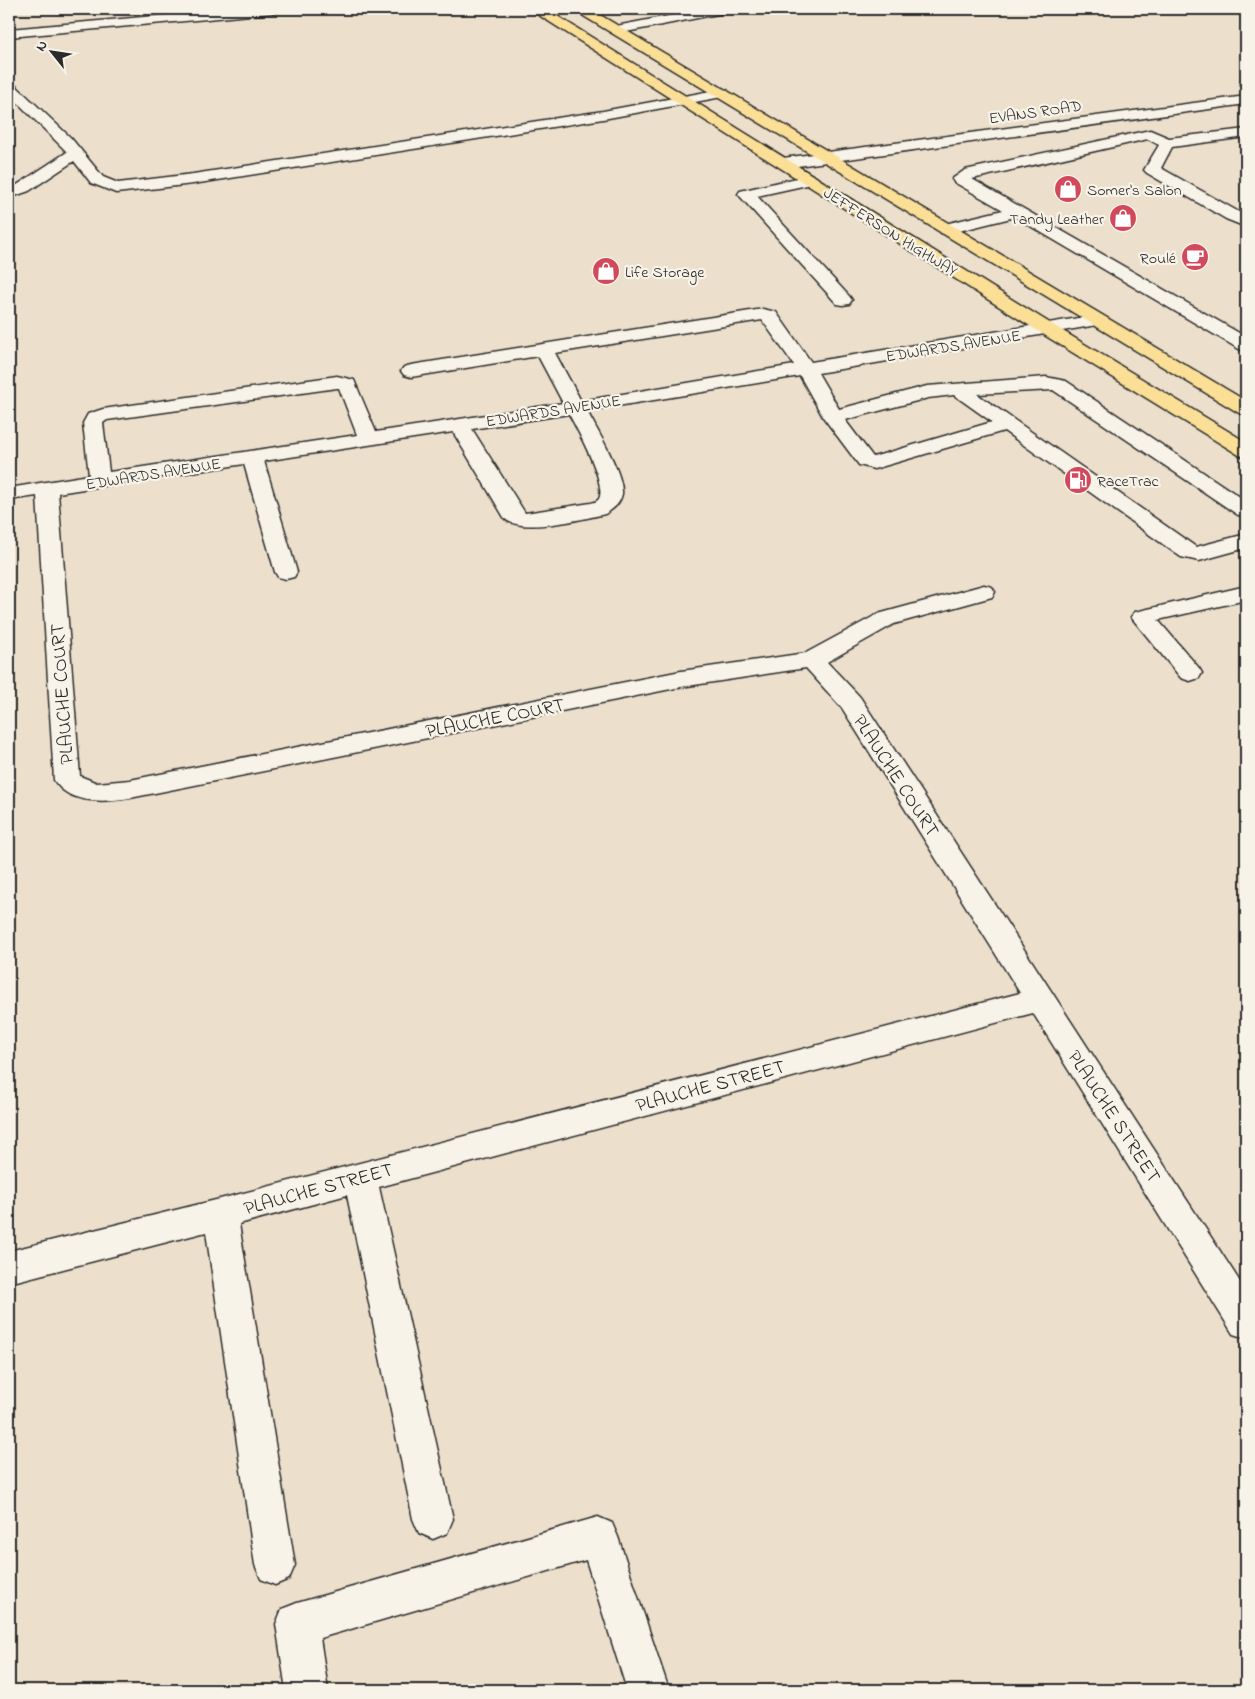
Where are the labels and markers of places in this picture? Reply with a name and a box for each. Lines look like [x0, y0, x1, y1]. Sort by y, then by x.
shop icon: Somer's Salon [1053, 174, 1083, 204]
place label: Somer's Salon [1087, 179, 1182, 203]
shop icon: Tandy Leather [1108, 203, 1138, 233]
place label: Tandy Leather [1010, 208, 1104, 232]
cafe icon: Roulé [1180, 242, 1210, 272]
place label: Roulé [1140, 247, 1177, 271]
shop icon: Life Storage [591, 256, 621, 286]
place label: Life Storage [625, 261, 705, 285]
fuel station icon: RaceTrac [1063, 465, 1093, 495]
place label: RaceTrac [1097, 470, 1160, 494]

